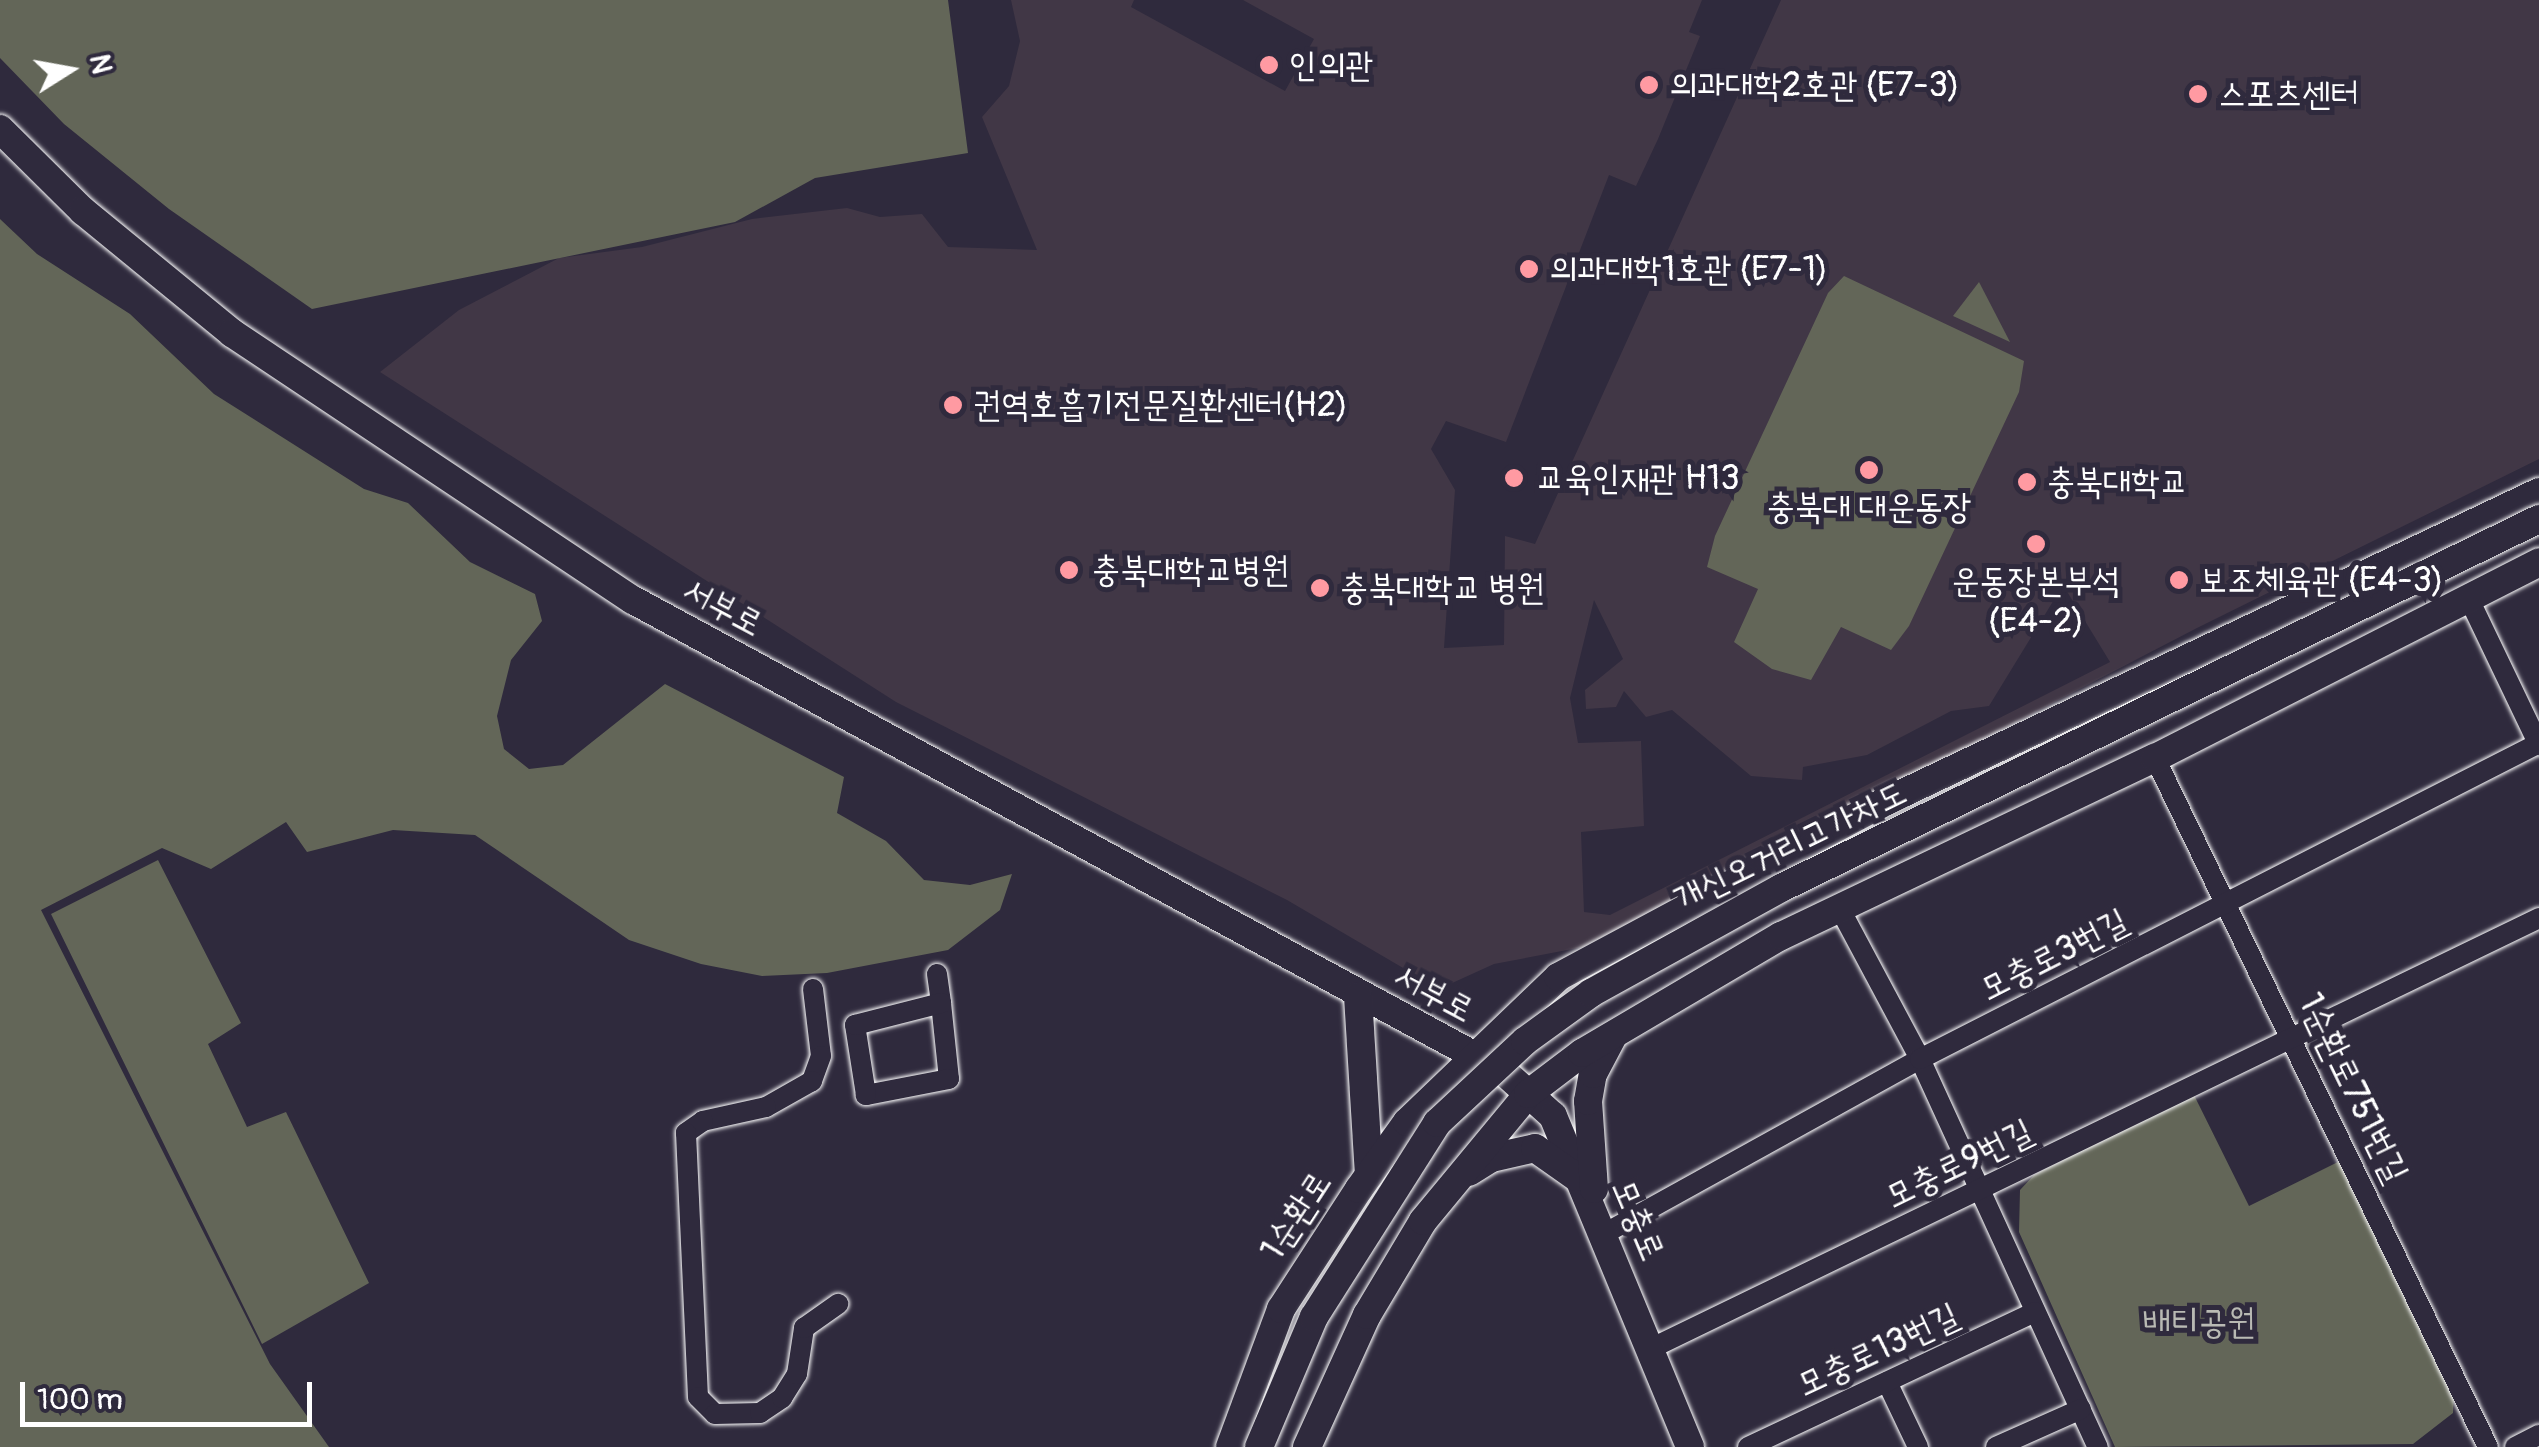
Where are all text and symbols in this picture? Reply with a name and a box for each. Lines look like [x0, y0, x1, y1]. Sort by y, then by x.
north arrow [20, 20, 120, 120]
place label: 인의관 [1289, 44, 1373, 86]
text: N [81, 52, 119, 77]
marker: 인의관 [1258, 54, 1280, 76]
place label: 의과대학2호관 (E7-3) [1669, 64, 1960, 106]
place label: 스포츠센터 [2218, 73, 2359, 115]
marker: 의과대학2호관 (E7-3) [1638, 74, 1660, 96]
marker: 스포츠센터 [2187, 83, 2209, 105]
place label: 의과대학1호관 (E7-1) [1549, 248, 1828, 290]
marker: 의과대학1호관 (E7-1) [1518, 258, 1540, 280]
place label: 권역호흡기전문질환센터(H2) [973, 384, 1348, 426]
marker: 권역호흡기전문질환센터(H2) [942, 394, 964, 416]
place label: 교육인재관 H13 [1536, 457, 1740, 499]
marker: 충북대 대운동장 [1858, 459, 1880, 481]
place label: 충북대학교 [2047, 461, 2188, 503]
marker: 교육인재관 H13 [1501, 465, 1527, 491]
marker: 충북대학교 [2016, 471, 2038, 493]
place label: 충북대 대운동장 [1767, 486, 1971, 528]
marker: 운동장본부석 (E4-2) [2025, 533, 2047, 555]
place label: 충북대학교병원 [1092, 549, 1289, 591]
marker: 충북대학교병원 [1056, 557, 1082, 583]
place label: 보조체육관 (E4-3) [2199, 559, 2444, 601]
place label: 운동장본부석 (E4-2) [1952, 560, 2120, 642]
place label: 충북대학교 병원 [1340, 567, 1545, 609]
street label: 서부로 [676, 569, 770, 645]
marker: 보조체육관 (E4-3) [2168, 569, 2190, 591]
marker: 충북대학교 병원 [1309, 577, 1331, 599]
street label: 개신오거리고가차도 [1667, 772, 1913, 920]
street label: 모충로3번길 [1973, 900, 2135, 1010]
street label: 서부로 [1387, 955, 1481, 1031]
street label: 1순환로751번길 [2289, 986, 2417, 1190]
street label: 모충로9번길 [1878, 1110, 2040, 1218]
street label: 1순환로 [1252, 1163, 1340, 1269]
street label: 모충로 [1602, 1173, 1674, 1267]
street label: 모충로13번길 [1790, 1294, 1966, 1406]
park label: 배티공원 [2143, 1301, 2255, 1343]
scale bar [25, 1362, 318, 1424]
text: 100 m [37, 1381, 123, 1418]

